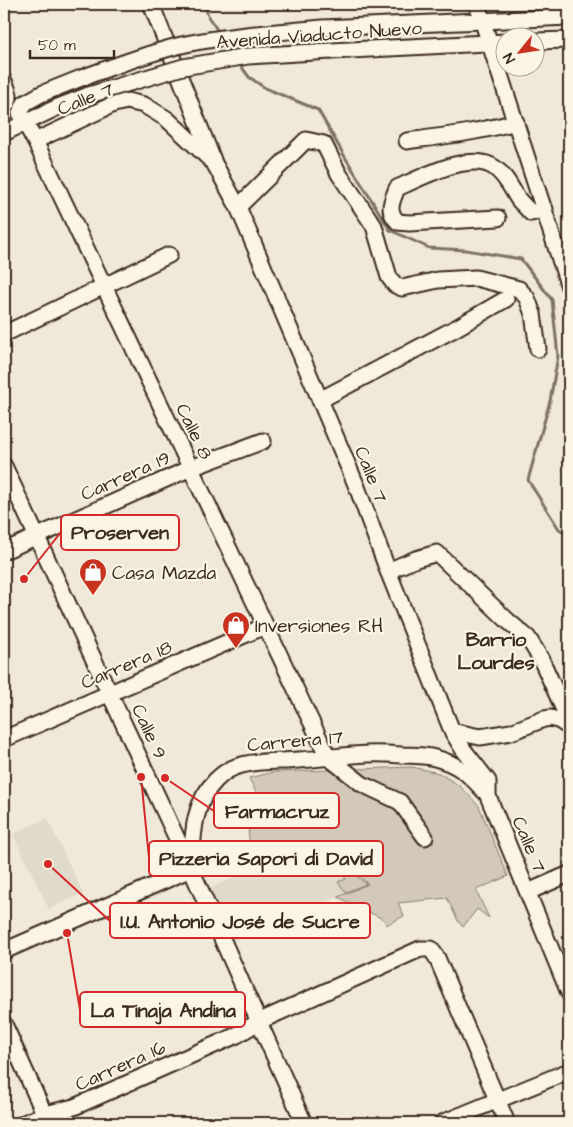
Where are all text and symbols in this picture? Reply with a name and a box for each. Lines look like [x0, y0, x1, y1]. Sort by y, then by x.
street label: Avenida Viaducto Nuevo [215, 15, 423, 56]
scale bar [30, 28, 114, 60]
north arrow [496, 28, 546, 78]
text: 50 m [38, 35, 76, 56]
text: N [499, 49, 520, 67]
street label: Calle 7 [53, 76, 118, 123]
street label: Calle 8 [169, 399, 219, 464]
street label: Calle 7 [347, 442, 394, 507]
street label: Carrera 19 [77, 445, 175, 508]
callout: Proserven [61, 515, 179, 550]
text: Proserven [71, 519, 169, 547]
shop icon: Casa Mazda [78, 557, 108, 596]
place label: Casa Mazda [112, 560, 216, 587]
shop icon: Inversiones RH [221, 610, 251, 649]
place label: Inversiones RH [255, 613, 383, 640]
district label: Barrio Lourdes [457, 626, 535, 677]
street label: Carrera 18 [77, 634, 176, 697]
street label: Calle 9 [124, 700, 173, 764]
street label: Carrera 17 [246, 724, 345, 759]
callout: Farmacruz [214, 793, 339, 828]
text: Farmacruz [225, 798, 330, 826]
street label: Calle 7 [505, 812, 553, 877]
callout: Pizzeria Sapori di David [149, 841, 383, 876]
text: Pizzeria Sapori di David [159, 845, 374, 873]
callout: I.U. Antonio José de Sucre [110, 903, 370, 938]
text: I.U. Antonio José de Sucre [120, 908, 360, 936]
callout: La Tinaja Andina [80, 992, 245, 1027]
text: La Tinaja Andina [90, 997, 237, 1025]
street label: Carrera 16 [71, 1034, 170, 1098]

